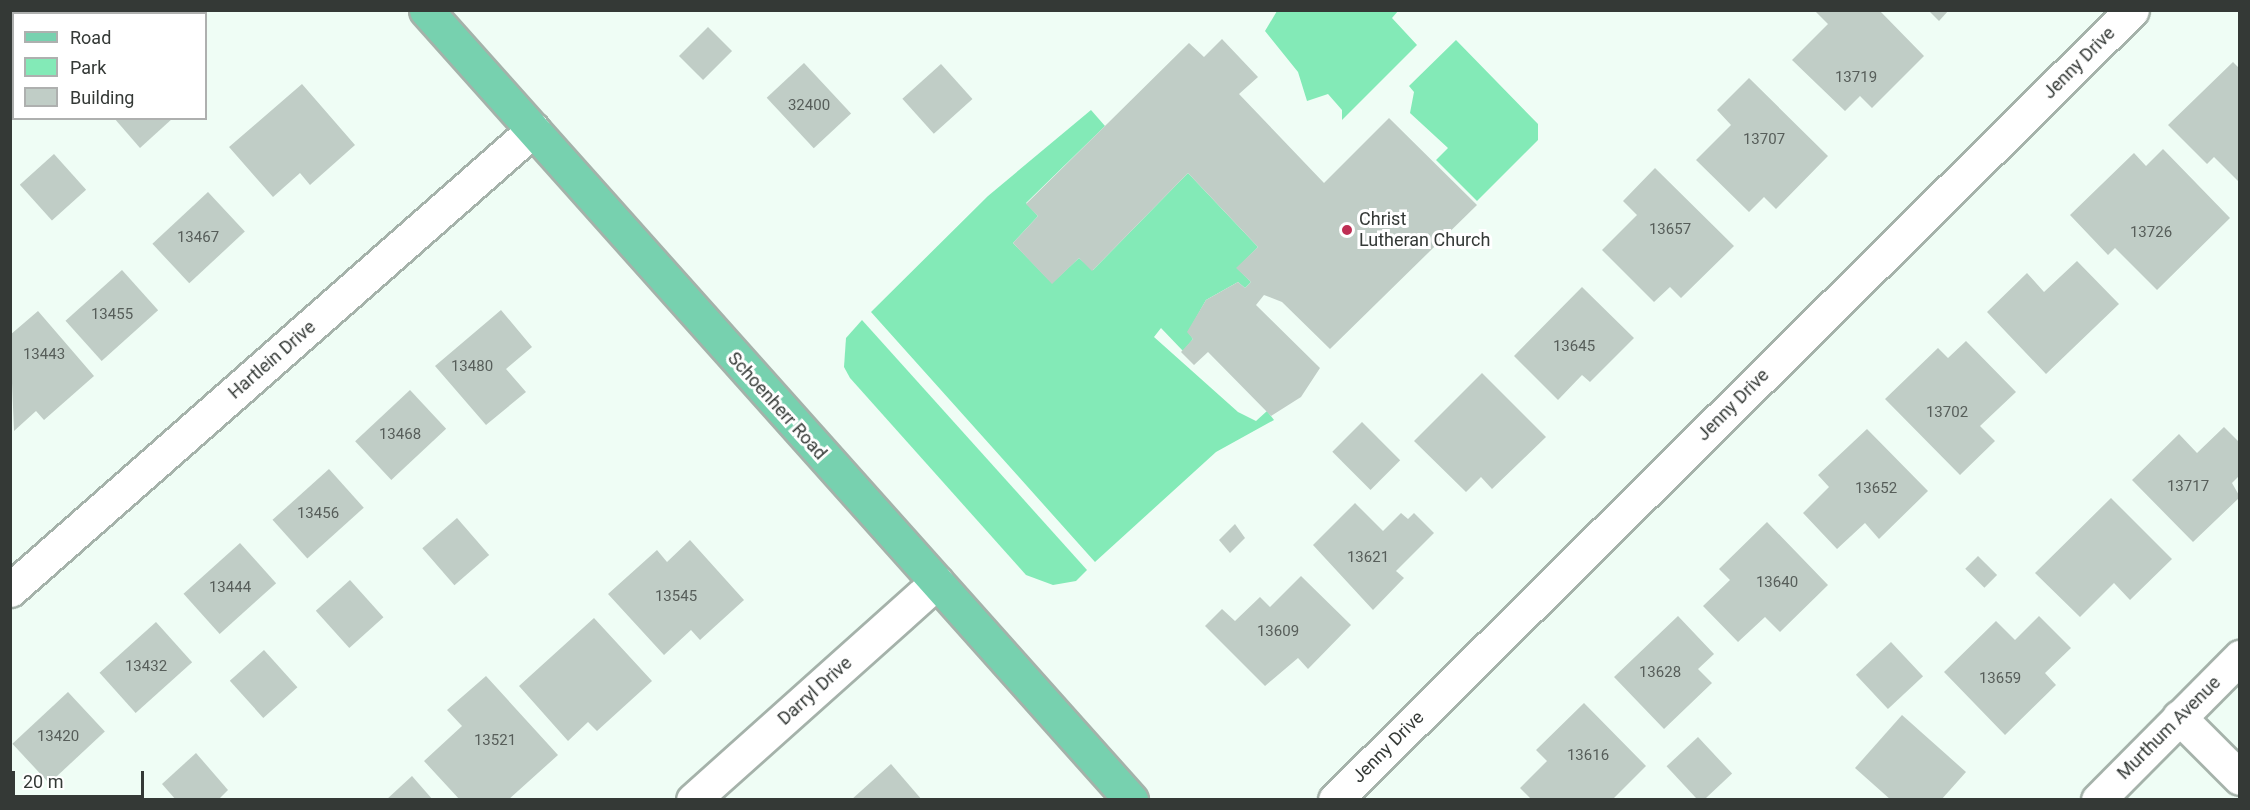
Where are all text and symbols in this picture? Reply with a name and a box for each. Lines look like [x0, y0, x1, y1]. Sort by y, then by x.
legend [12, 12, 207, 120]
street label: Jenny Drive [2039, 23, 2119, 103]
text: Road [70, 27, 111, 48]
text: Park [70, 57, 106, 78]
house number: 13719 [1835, 69, 1877, 87]
text: Building [70, 87, 134, 108]
house number: 32400 [788, 97, 830, 115]
house number: 13707 [1743, 131, 1785, 149]
place label: Christ Lutheran Church [1359, 209, 1490, 252]
house number: 13657 [1649, 221, 1691, 239]
marker: Christ Lutheran Church [1340, 223, 1354, 237]
house number: 13726 [2130, 224, 2172, 242]
house number: 13467 [177, 229, 219, 247]
house number: 13455 [91, 306, 133, 324]
street label: Hartlein Drive [224, 316, 320, 404]
house number: 13645 [1553, 338, 1595, 356]
house number: 13443 [23, 346, 65, 364]
street label: Schoenherr Road [723, 348, 831, 464]
house number: 13480 [451, 358, 493, 376]
street label: Jenny Drive [1693, 365, 1773, 445]
house number: 13702 [1926, 404, 1968, 422]
house number: 13468 [379, 426, 421, 444]
house number: 13717 [2167, 478, 2209, 496]
house number: 13652 [1855, 480, 1897, 498]
house number: 13456 [297, 505, 339, 523]
house number: 13621 [1347, 549, 1389, 567]
house number: 13640 [1756, 574, 1798, 592]
house number: 13444 [209, 579, 251, 597]
house number: 13545 [655, 588, 697, 606]
house number: 13609 [1257, 623, 1299, 641]
street label: Darryl Drive [774, 652, 856, 730]
house number: 13432 [125, 658, 167, 676]
house number: 13628 [1639, 664, 1681, 682]
house number: 13659 [1979, 670, 2021, 688]
street label: Murthum Avenue [2113, 672, 2225, 784]
street label: Jenny Drive [1348, 707, 1428, 787]
house number: 13420 [37, 728, 79, 746]
house number: 13521 [474, 732, 516, 750]
house number: 13616 [1567, 747, 1609, 765]
scale bar [15, 759, 147, 797]
text: 20 m [23, 771, 63, 792]

